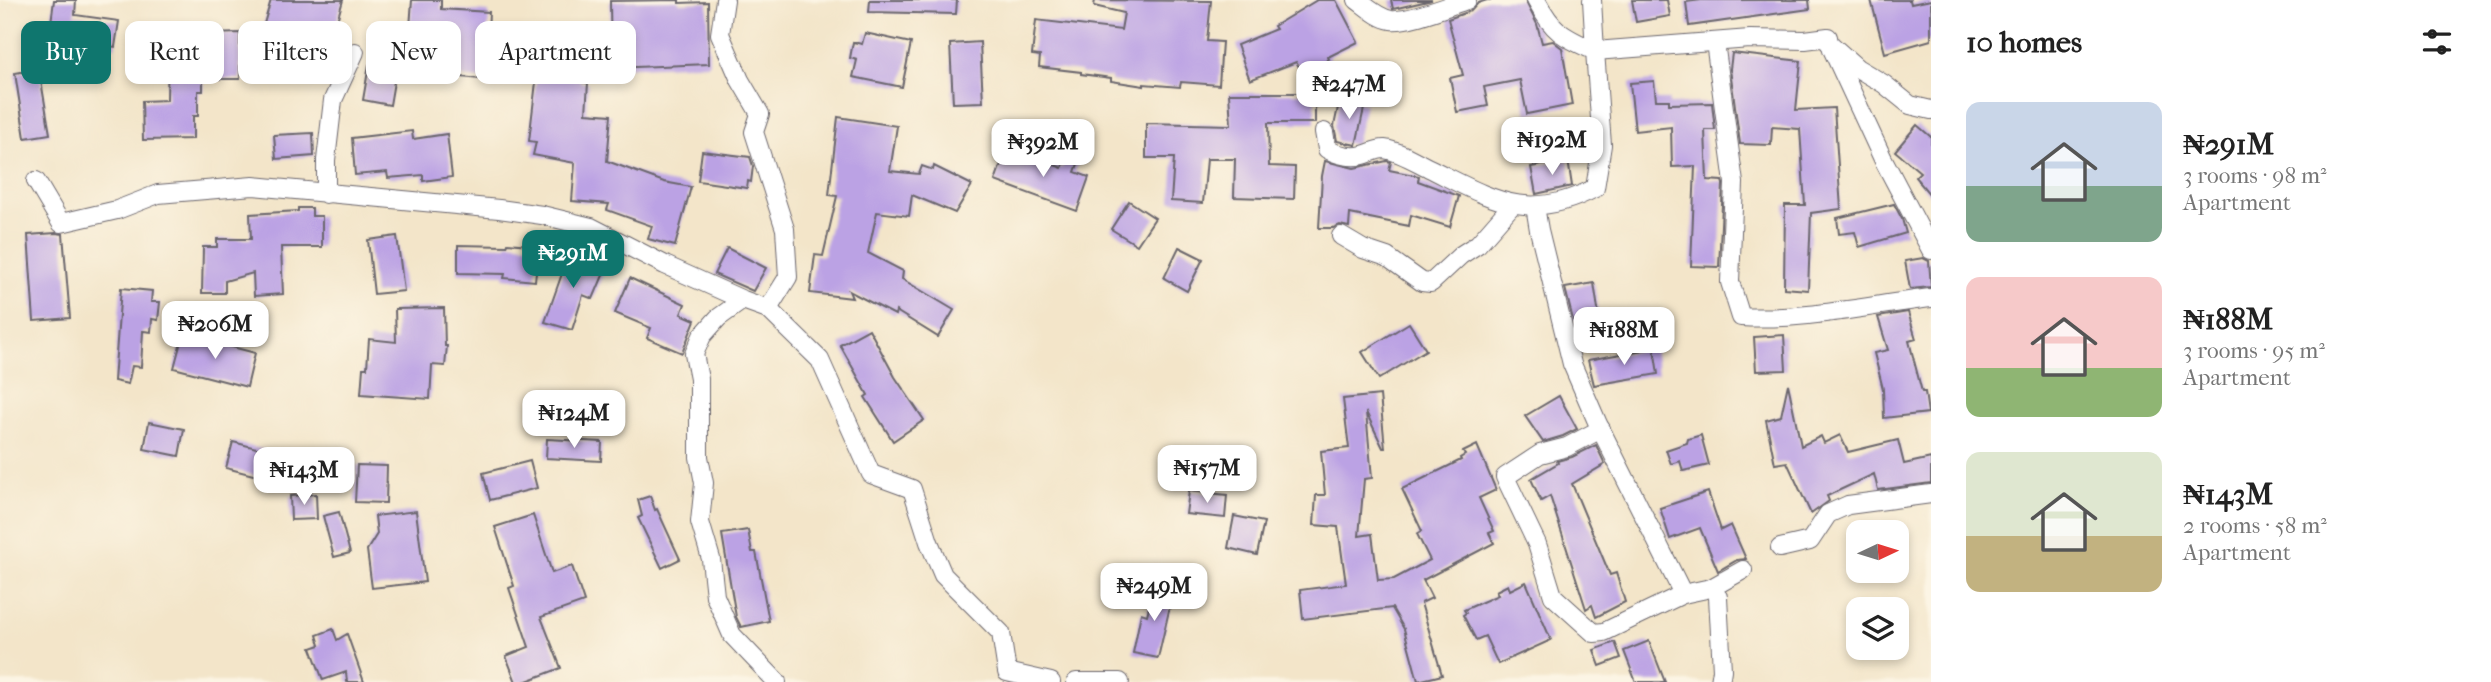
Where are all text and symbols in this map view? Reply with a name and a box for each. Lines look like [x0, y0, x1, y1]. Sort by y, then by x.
chip: Buy [21, 21, 111, 84]
chip: Rent [125, 21, 224, 84]
chip: Filters [238, 21, 352, 84]
chip: New [366, 21, 461, 84]
chip: Apartment [475, 21, 636, 84]
icon: filters [2418, 23, 2456, 61]
text: 10 homes [1966, 25, 2082, 60]
pin: ₦247M [1300, 61, 1398, 121]
text: ₦247M [1312, 70, 1386, 97]
pin: ₦192M [1503, 118, 1601, 177]
pin: ₦392M [994, 120, 1092, 179]
text: ₦192M [1517, 126, 1587, 153]
text: ₦291M [2183, 127, 2274, 162]
text: ₦392M [1008, 128, 1078, 155]
icon: home [2022, 130, 2106, 214]
text: 3 rooms · 98 m² [2183, 162, 2327, 189]
text: Apartment [2183, 189, 2291, 216]
pin: ₦291M [524, 230, 622, 290]
text: ₦291M [538, 239, 608, 266]
pin: ₦206M [166, 302, 264, 361]
text: ₦188M [2183, 302, 2273, 337]
icon: home [2022, 305, 2106, 389]
pin: ₦188M [1575, 308, 1673, 367]
text: ₦206M [178, 310, 252, 337]
text: ₦188M [1590, 316, 1658, 343]
text: 3 rooms · 95 m² [2183, 337, 2325, 364]
text: Apartment [2183, 364, 2291, 391]
pin: ₦124M [525, 391, 623, 450]
text: ₦124M [538, 399, 610, 426]
pin: ₦157M [1158, 446, 1256, 505]
pin: ₦143M [255, 448, 353, 507]
text: ₦157M [1174, 454, 1240, 481]
text: ₦143M [270, 456, 338, 483]
text: ₦143M [2183, 477, 2273, 512]
icon: home [2022, 480, 2106, 564]
text: 2 rooms · 58 m² [2183, 512, 2327, 539]
north arrow [1846, 520, 1909, 583]
map controls [1846, 520, 1909, 660]
text: Apartment [2183, 539, 2291, 566]
pin: ₦249M [1105, 564, 1203, 623]
text: ₦249M [1116, 572, 1192, 599]
button: layers [1846, 597, 1909, 660]

